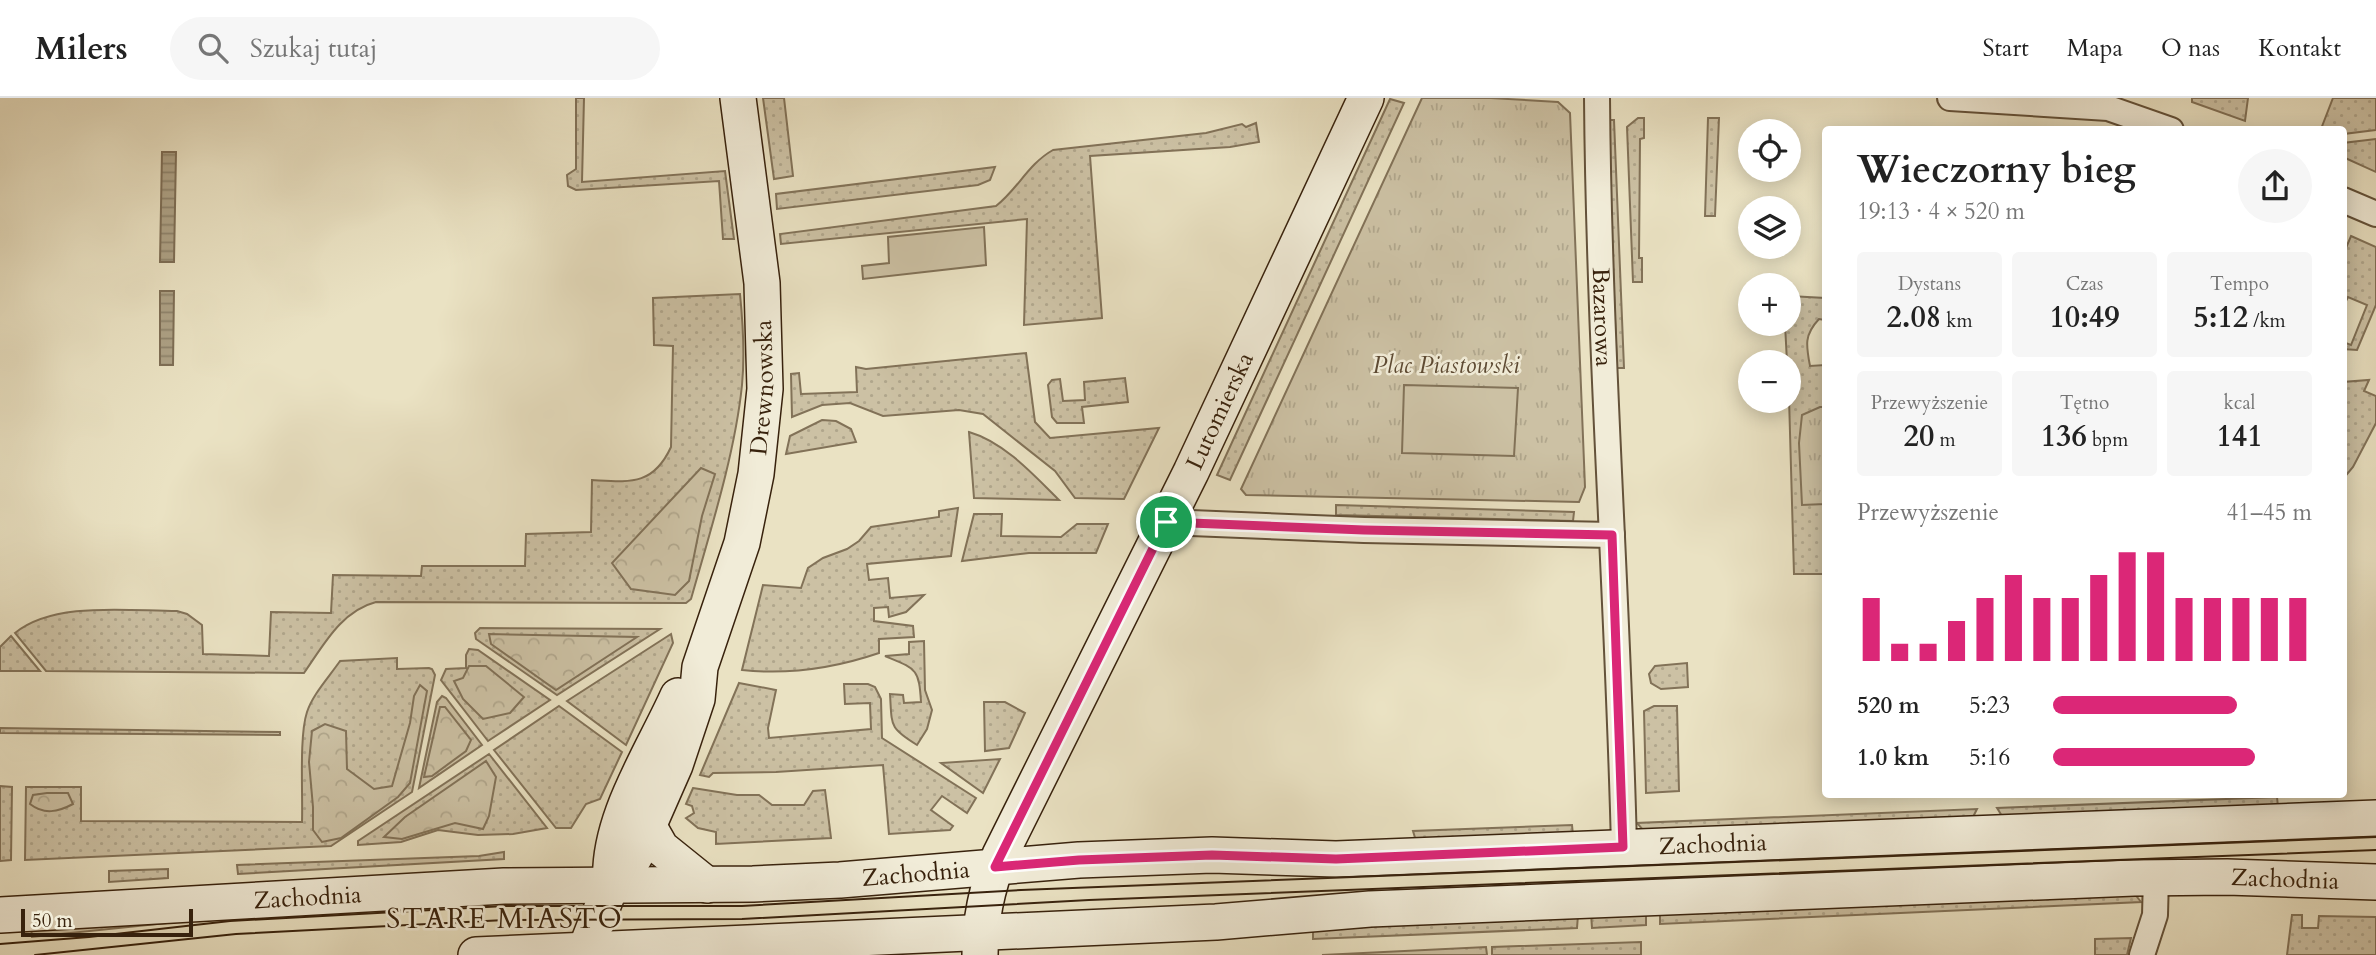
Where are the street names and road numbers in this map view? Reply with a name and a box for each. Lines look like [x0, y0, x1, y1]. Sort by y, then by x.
street label: Bazarowa [1584, 267, 1621, 368]
street label: Drewnowska [742, 319, 782, 457]
street label: Lutomierska [1178, 346, 1262, 475]
street label: Zachodnia [1658, 826, 1768, 863]
street label: Zachodnia [861, 853, 972, 895]
street label: Zachodnia [2230, 861, 2340, 897]
street label: Zachodnia [253, 878, 363, 917]

